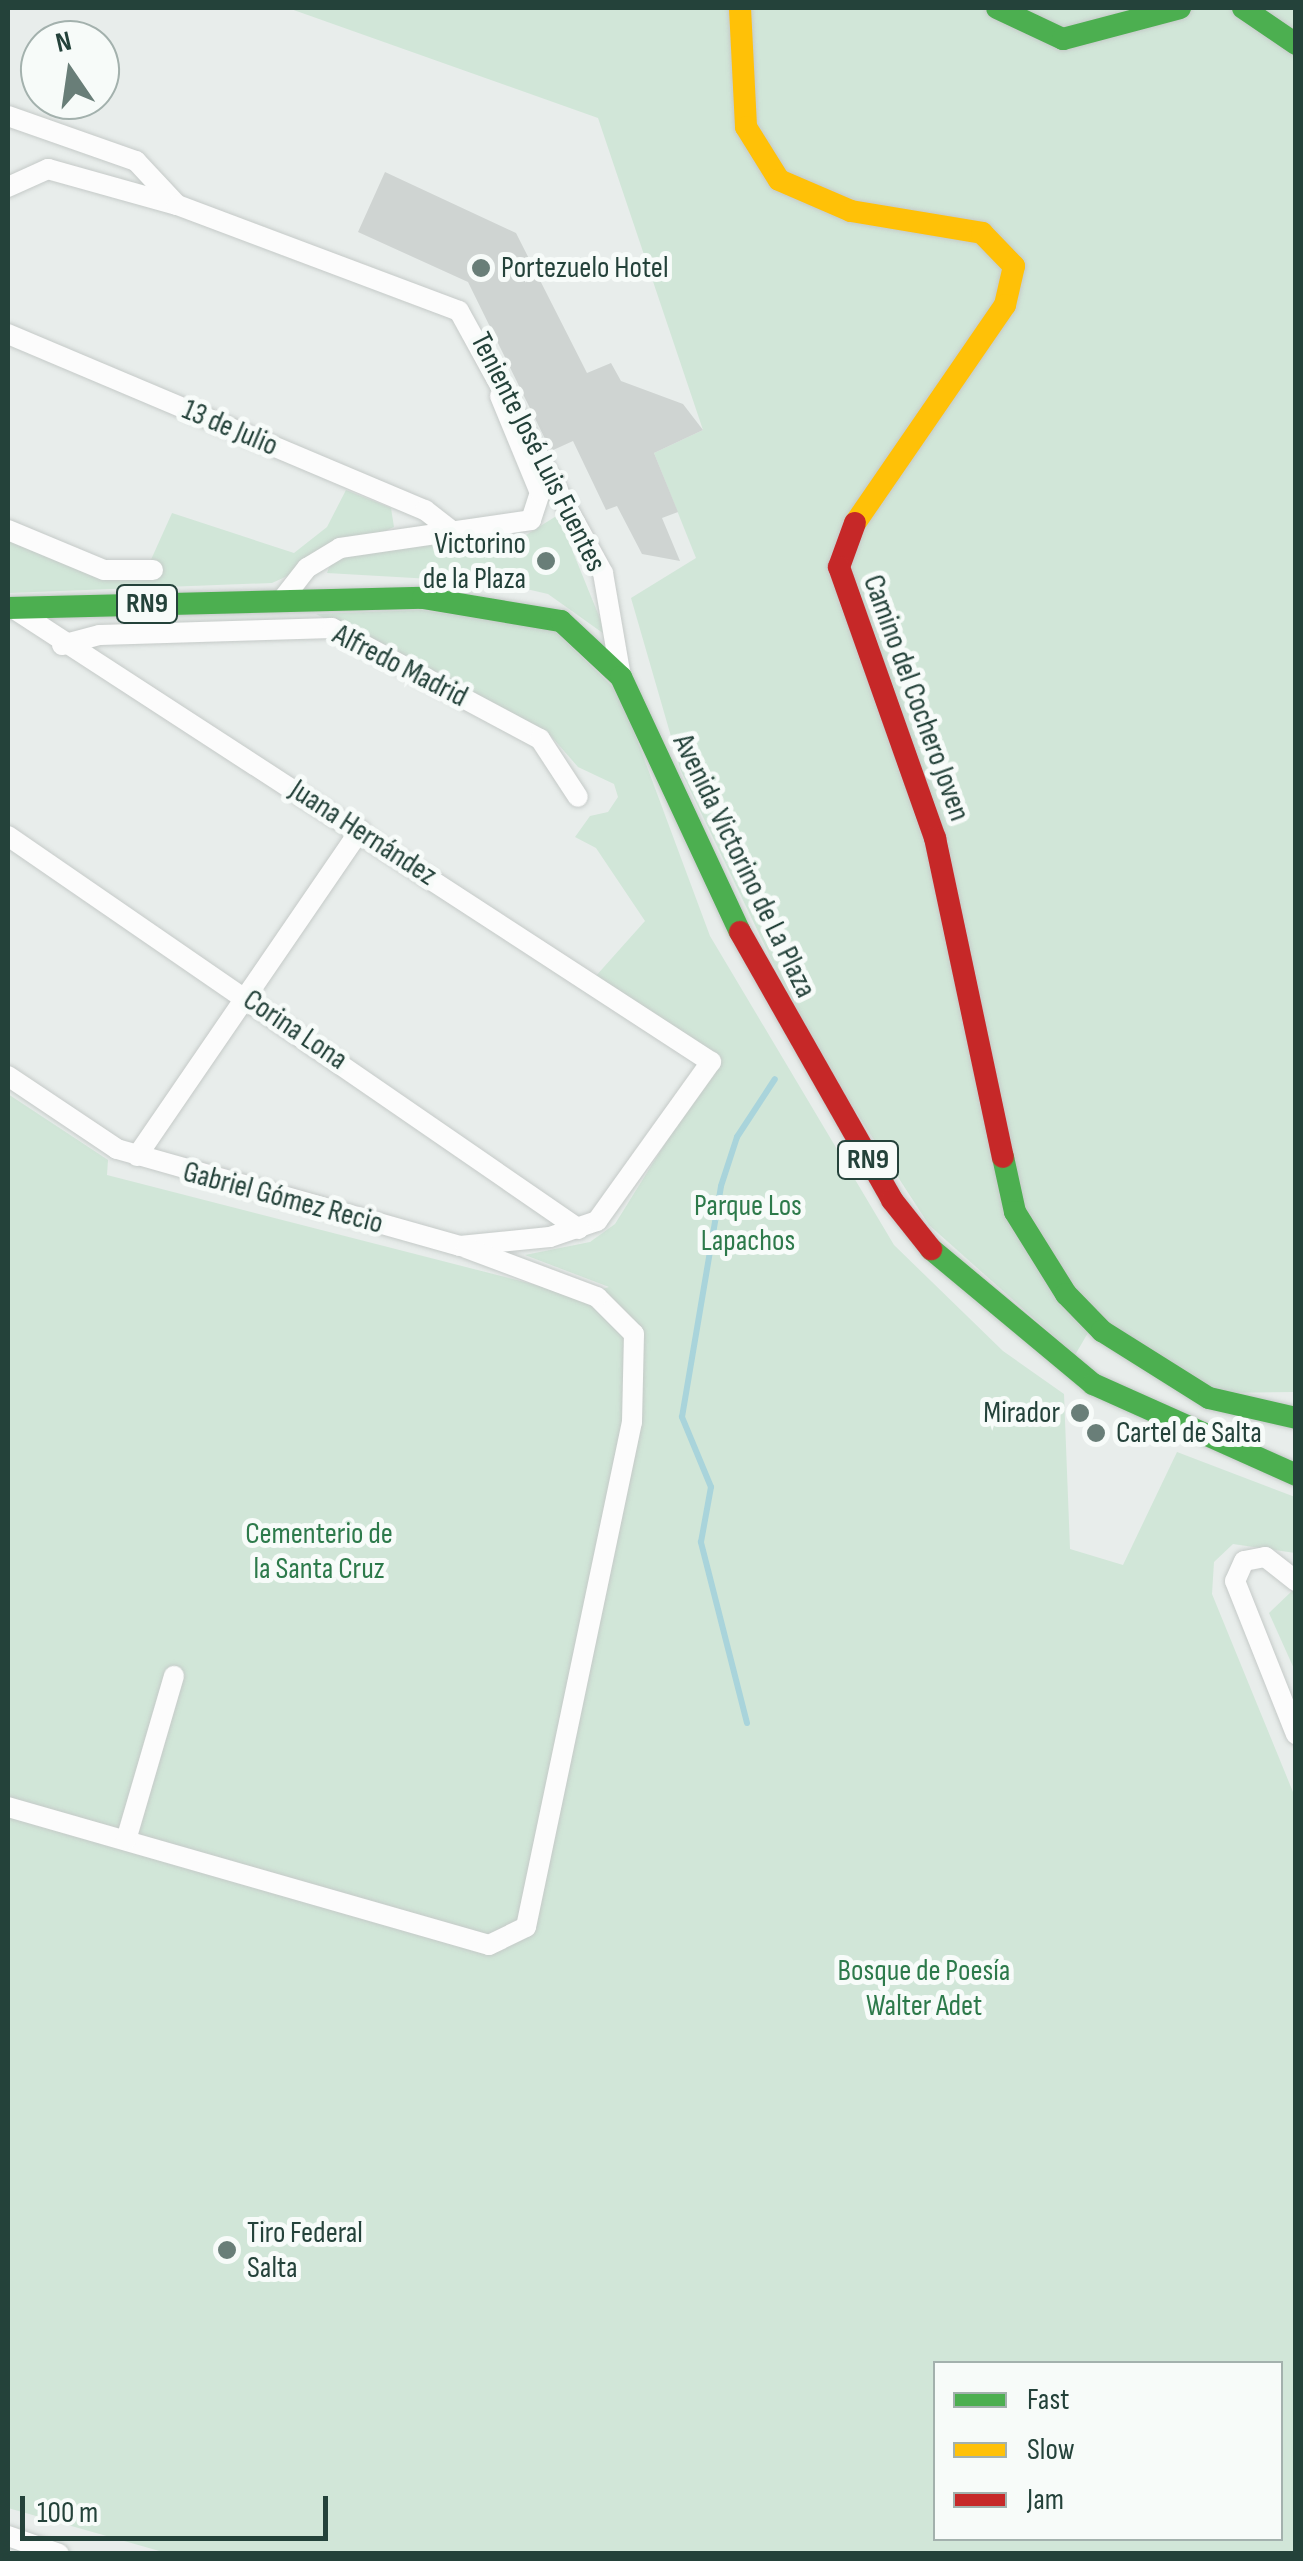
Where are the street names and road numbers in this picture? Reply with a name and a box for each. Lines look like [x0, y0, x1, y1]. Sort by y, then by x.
street label: Teniente José Luis Fuentes [462, 327, 614, 577]
street label: 13 de Julio [177, 392, 283, 464]
street label: Camino del Cochero Joven [855, 570, 977, 826]
road number: RN9 [114, 581, 180, 627]
street label: Alfredo Madrid [327, 617, 473, 715]
street label: Avenida Victorino de La Plaza [665, 728, 823, 1004]
street label: Juana Hernández [283, 772, 443, 894]
street label: Corina Lona [236, 982, 354, 1078]
road number: RN9 [836, 1137, 900, 1183]
street label: Gabriel Gómez Recio [179, 1154, 387, 1242]

